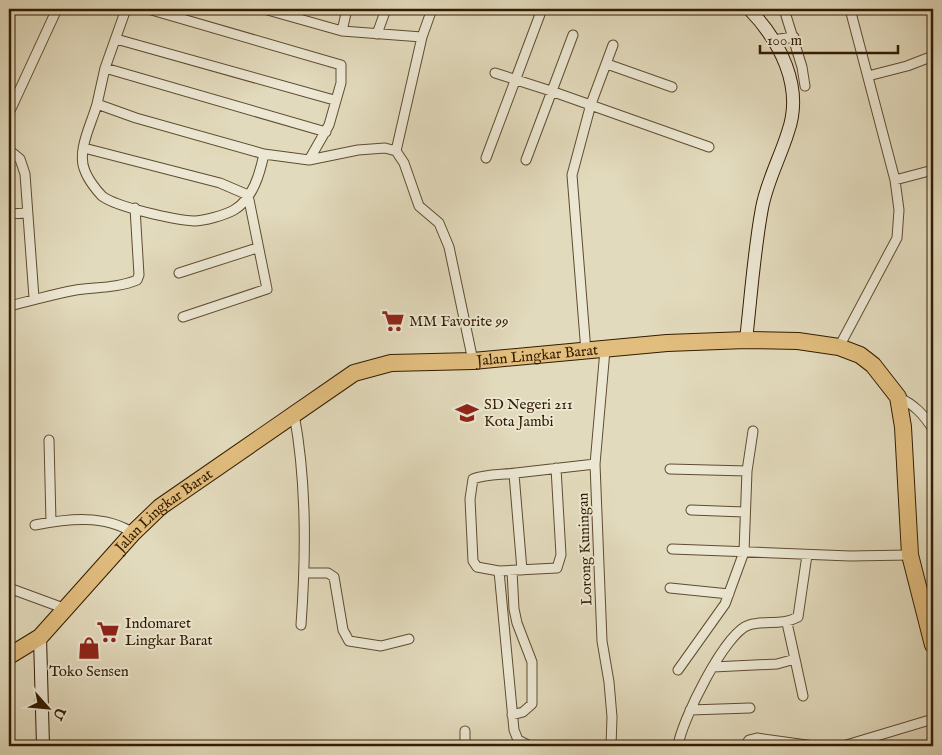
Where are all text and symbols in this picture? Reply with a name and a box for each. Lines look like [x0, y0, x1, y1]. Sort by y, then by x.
scale bar [760, 22, 897, 54]
text: 100 m [767, 31, 803, 50]
supermarket icon: MM Favorite 99 [380, 308, 406, 334]
place label: MM Favorite 99 [409, 312, 509, 331]
street label: Jalan Lingkar Barat [474, 340, 599, 370]
place label: SD Negeri 211 Kota Jambi [484, 395, 573, 431]
school or university icon: SD Negeri 211 Kota Jambi [454, 400, 480, 426]
street label: Jalan Lingkar Barat [109, 464, 216, 558]
street label: Lorong Kuningan [574, 492, 596, 606]
place label: Indomaret Lingkar Barat [125, 614, 213, 650]
supermarket icon: Indomaret Lingkar Barat [95, 619, 121, 645]
shop icon: Toko Sensen [76, 635, 102, 661]
place label: Toko Sensen [49, 662, 129, 681]
north arrow [22, 682, 72, 732]
text: U [47, 703, 70, 724]

